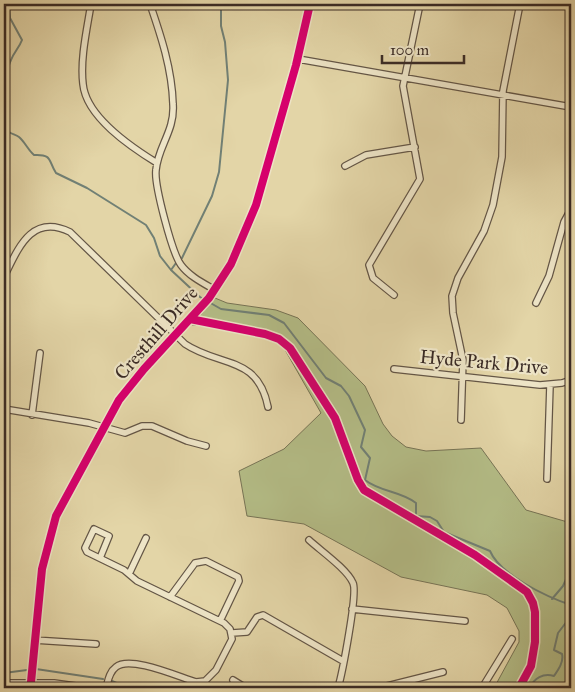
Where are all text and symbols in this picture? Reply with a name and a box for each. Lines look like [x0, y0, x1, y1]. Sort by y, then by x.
scale bar [382, 32, 465, 64]
text: 100 m [390, 41, 430, 59]
street label: Cresthill Drive [109, 282, 203, 384]
street label: Hyde Park Drive [419, 345, 549, 379]

